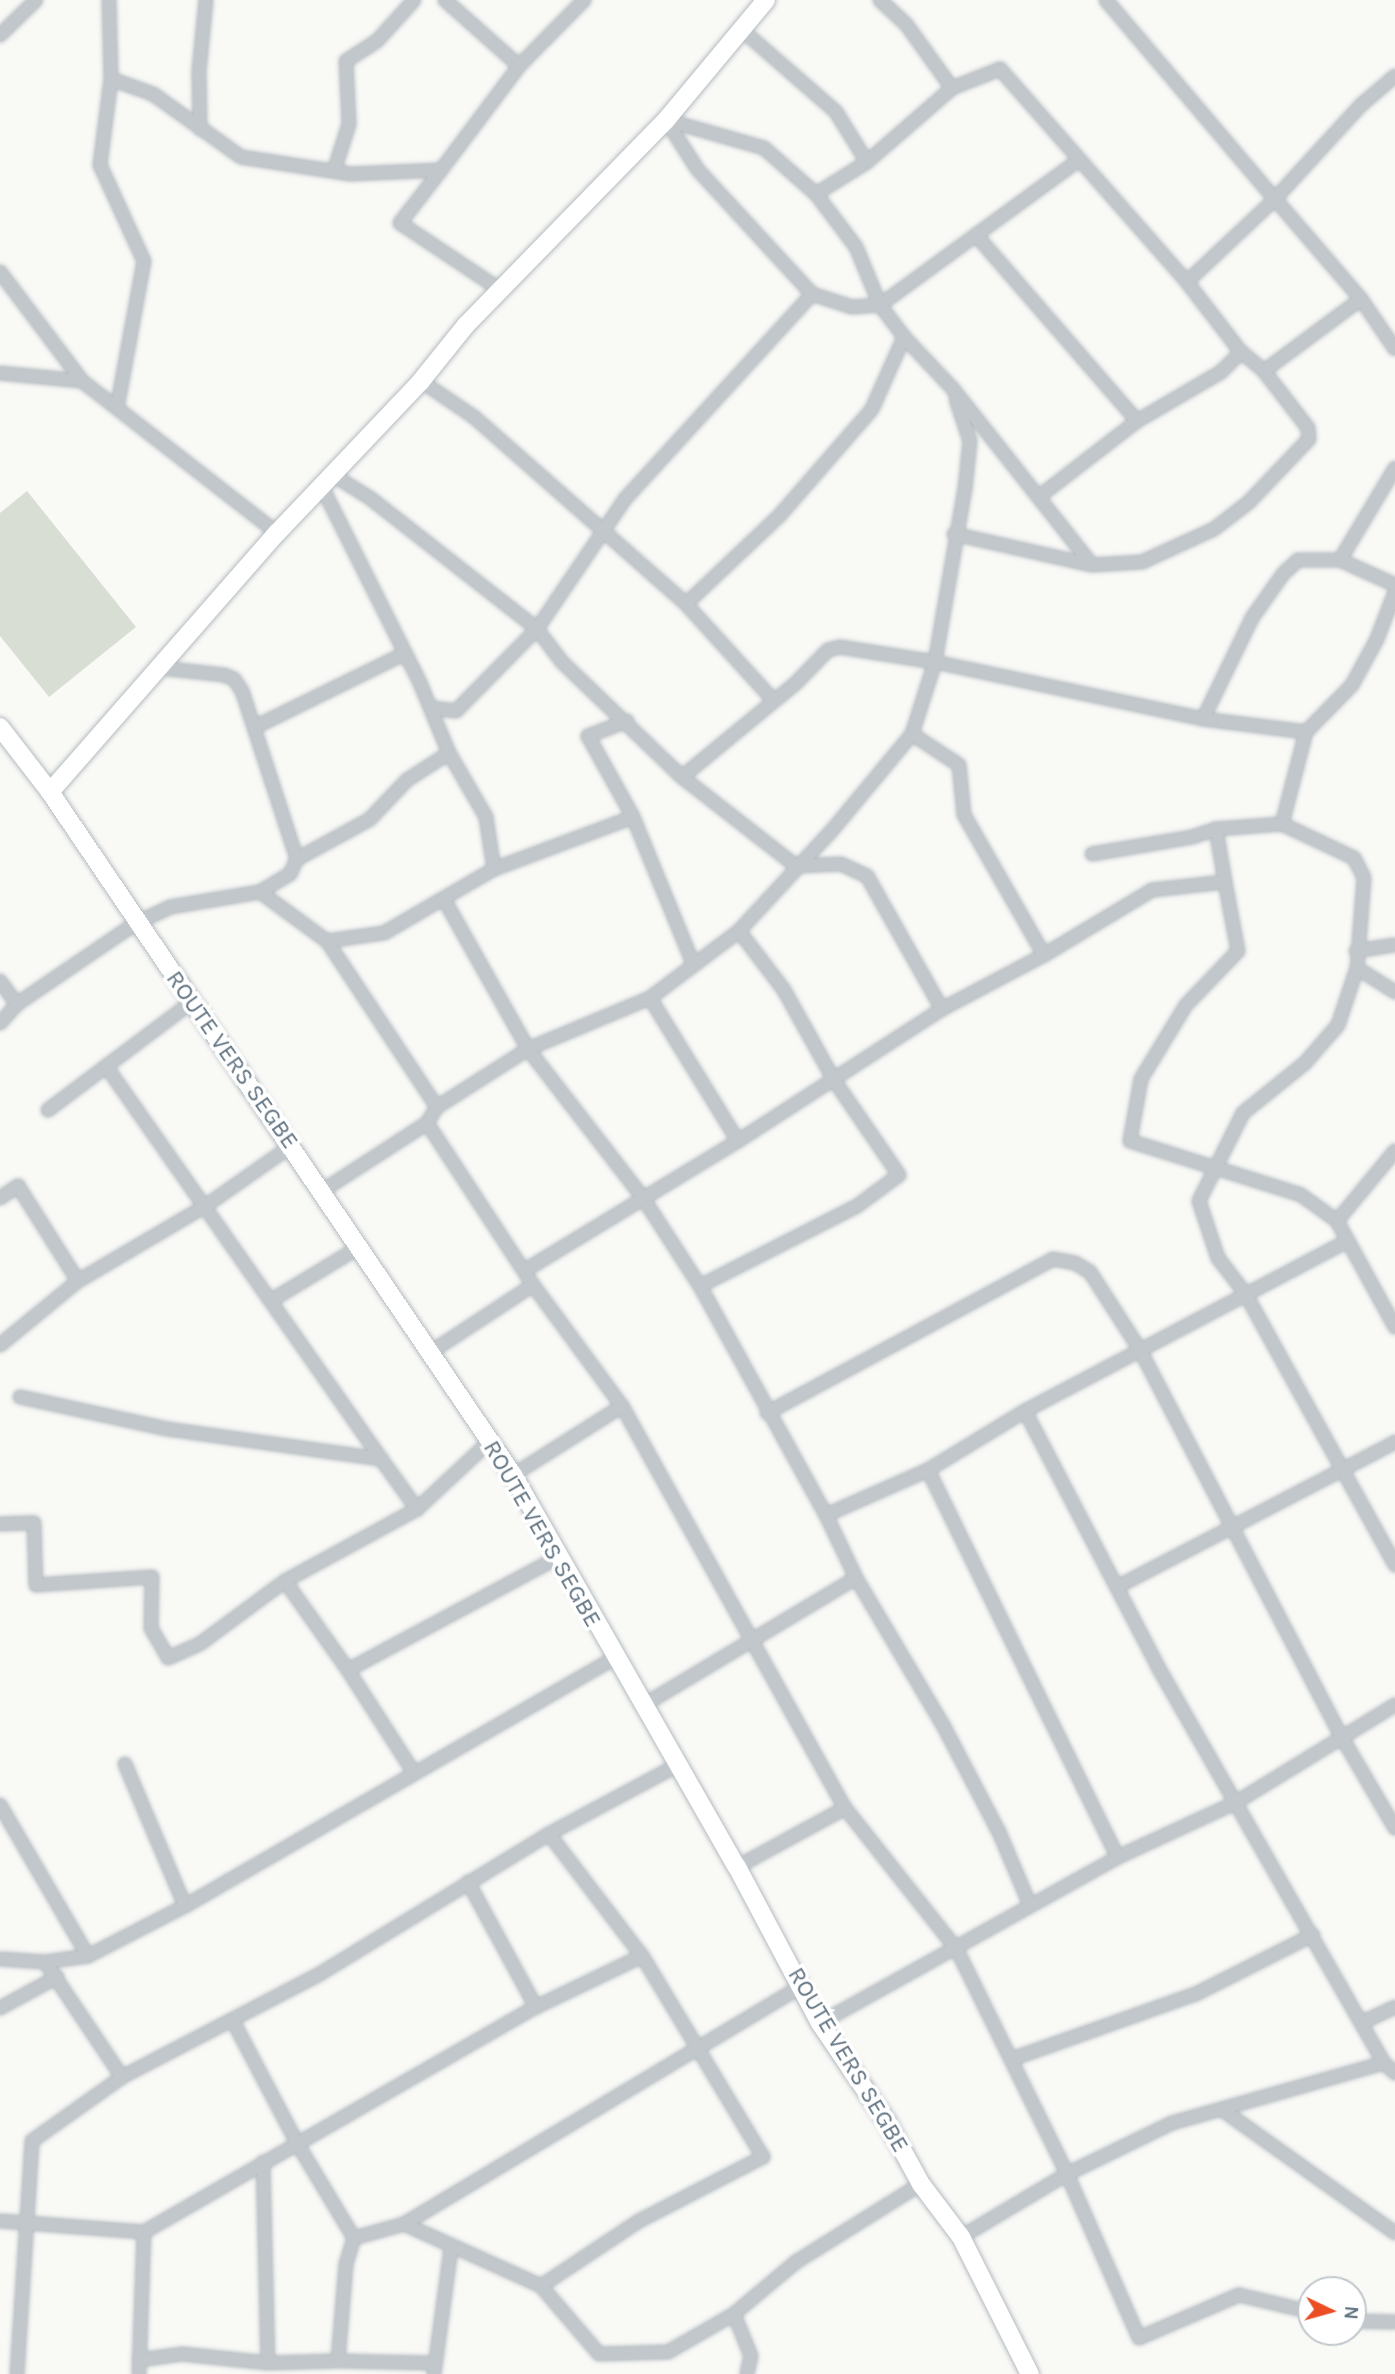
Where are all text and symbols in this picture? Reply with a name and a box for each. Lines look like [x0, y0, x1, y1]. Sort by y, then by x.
street label: ROUTE VERS SEGBE [160, 965, 304, 1155]
street label: ROUTE VERS SEGBE [477, 1436, 607, 1632]
street label: ROUTE VERS SEGBE [781, 1962, 915, 2158]
north arrow [1297, 2276, 1367, 2346]
text: N [1339, 2305, 1362, 2320]

